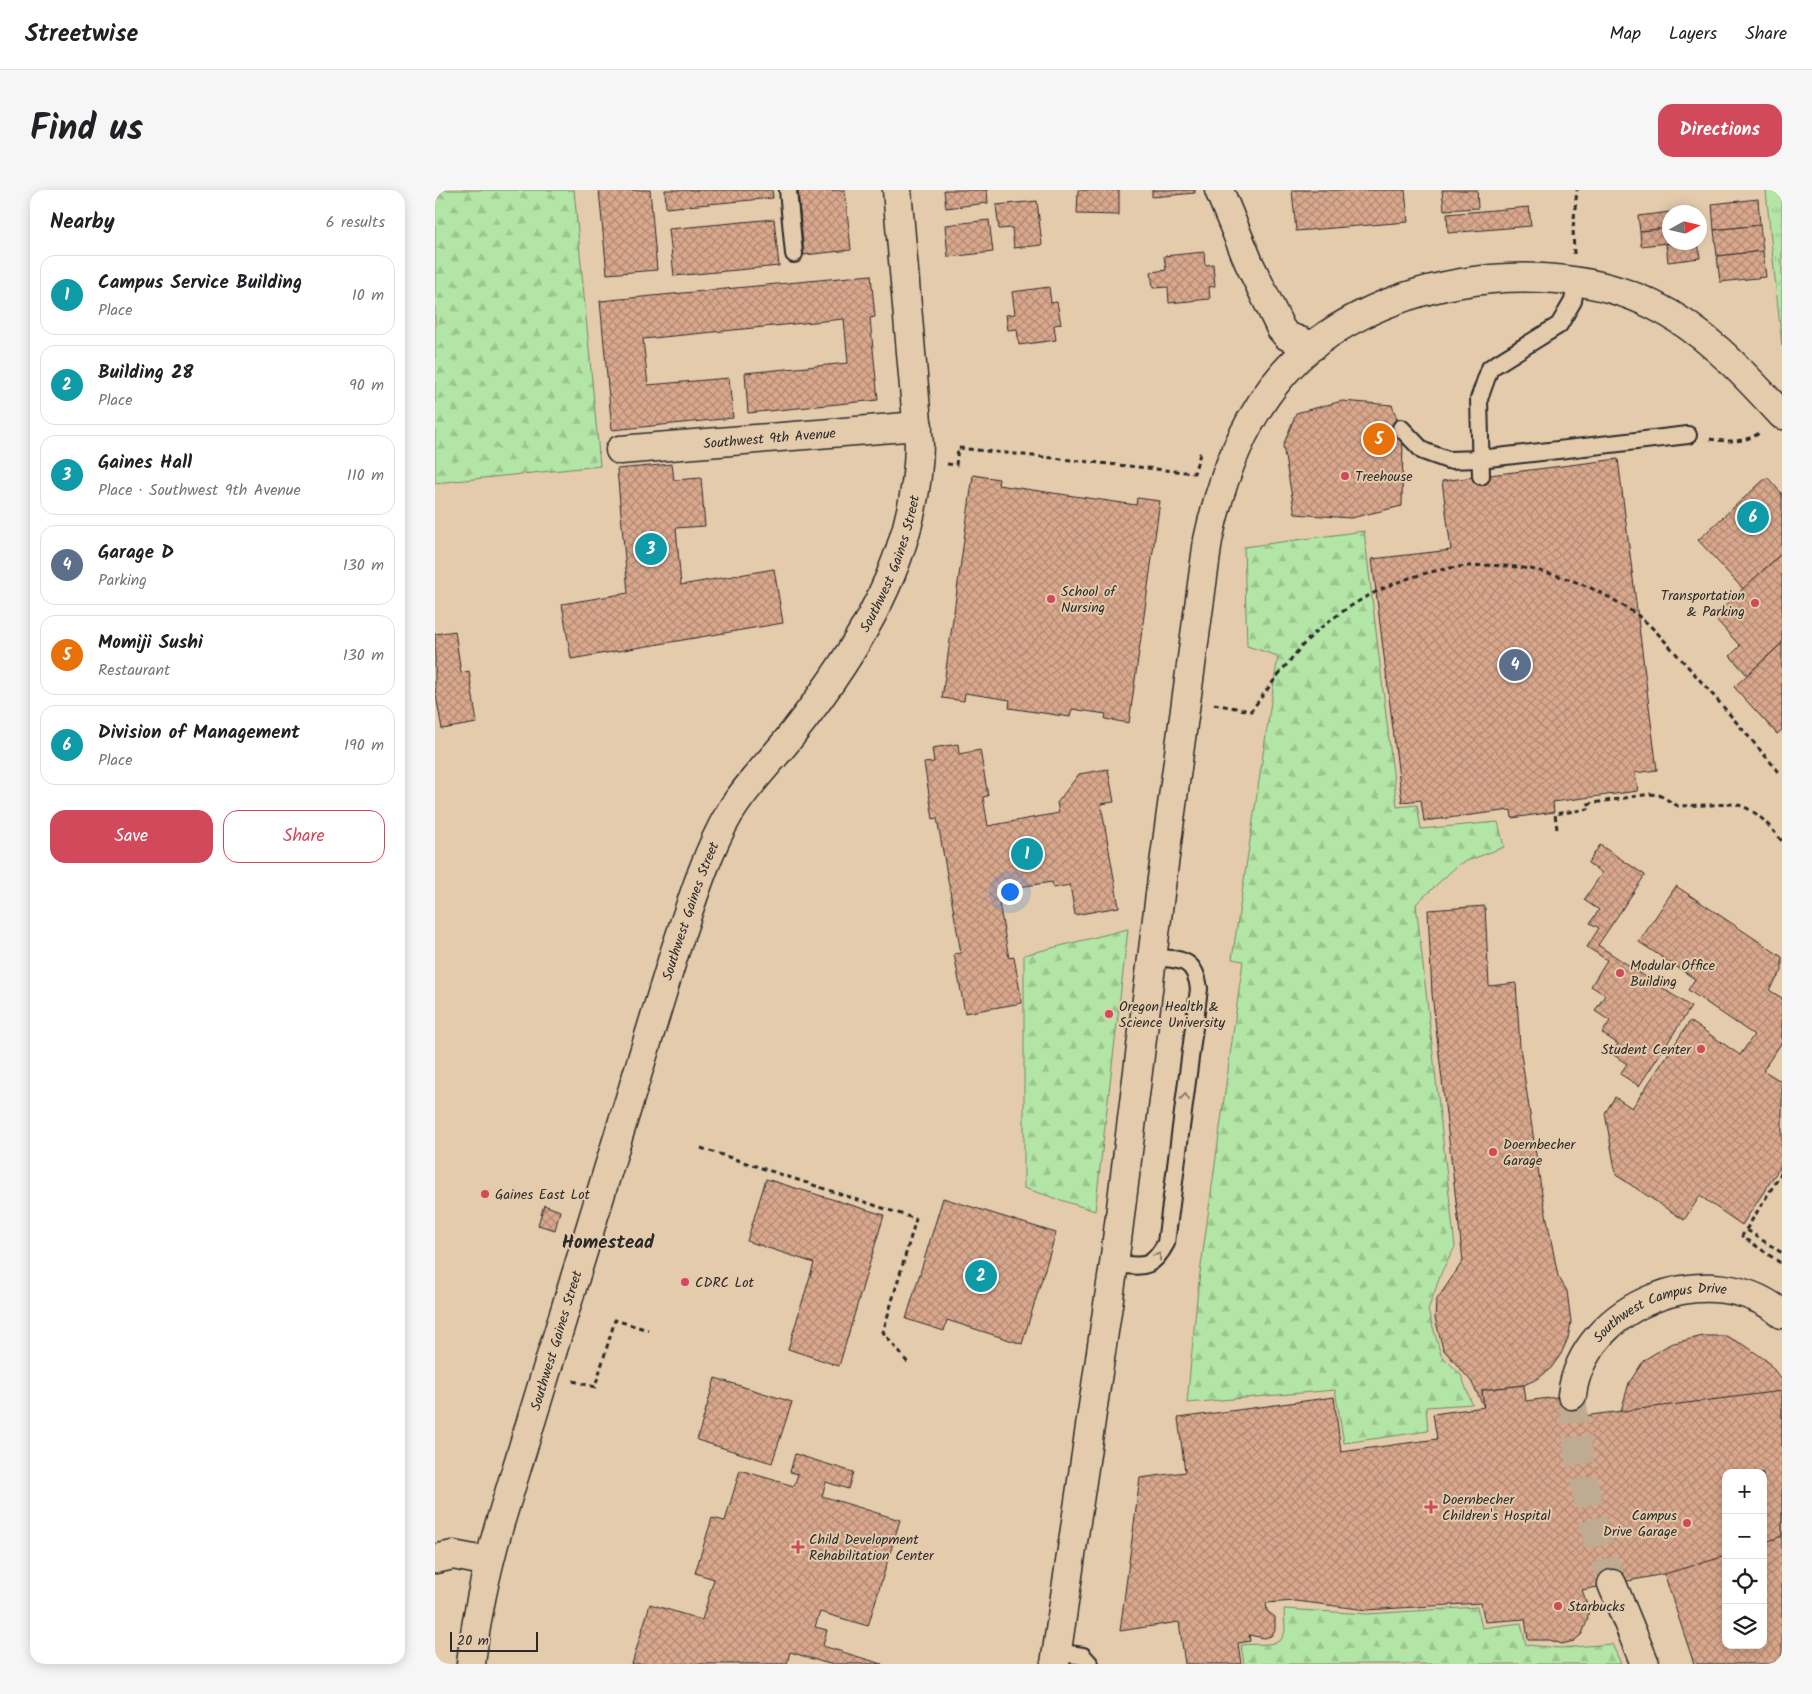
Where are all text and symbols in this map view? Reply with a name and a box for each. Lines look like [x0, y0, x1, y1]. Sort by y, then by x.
text: Streetwise [25, 15, 138, 54]
text: Map [1610, 20, 1641, 49]
text: Layers [1669, 20, 1717, 49]
text: Share [1745, 20, 1787, 49]
text: Find us [30, 102, 143, 158]
button: Directions [1658, 104, 1782, 157]
north arrow [1662, 205, 1707, 250]
text: Nearby [50, 206, 115, 239]
text: 6 results [326, 210, 385, 235]
text: Campus Service Building [98, 268, 302, 298]
text: 1 [65, 283, 69, 308]
text: 10 m [352, 283, 384, 308]
text: Place [98, 298, 132, 323]
text: Building 28 [98, 358, 194, 388]
text: 2 [62, 373, 72, 398]
text: 90 m [349, 373, 384, 398]
text: Place [98, 388, 132, 413]
pin: 5 [1363, 420, 1395, 458]
street label: Southwest 9th Avenue [702, 423, 837, 455]
text: Gaines Hall [98, 448, 192, 478]
text: 3 [63, 463, 71, 488]
text: 110 m [347, 463, 384, 488]
place label: Treehouse [1355, 466, 1413, 488]
marker: Treehouse [1339, 470, 1351, 482]
text: Place · Southwest 9th Avenue [98, 478, 301, 503]
street label: Southwest Gaines Street [854, 493, 926, 637]
pin: 6 [1737, 498, 1769, 536]
pin: 3 [635, 530, 667, 568]
text: Garage D [98, 538, 174, 568]
text: 4 [63, 553, 71, 578]
text: 130 m [343, 553, 384, 578]
text: Parking [98, 568, 147, 593]
place label: School of Nursing [1061, 581, 1117, 619]
place label: Transportation & Parking [1661, 585, 1745, 623]
marker: School of Nursing [1045, 593, 1057, 605]
marker: Transportation & Parking [1749, 597, 1761, 609]
text: Momiji Sushi [98, 628, 203, 658]
text: 5 [63, 643, 71, 668]
text: 130 m [343, 643, 384, 668]
pin: 4 [1499, 646, 1531, 684]
text: Restaurant [98, 658, 170, 683]
text: Division of Management [98, 718, 300, 748]
text: 6 [63, 733, 71, 758]
text: 190 m [344, 733, 384, 758]
text: Place [98, 748, 132, 773]
button: Save [50, 810, 213, 863]
button: Share [223, 810, 385, 863]
pin: 1 [1011, 835, 1043, 873]
street label: Southwest Gaines Street [657, 838, 726, 983]
your location [997, 879, 1023, 905]
place label: Modular Office Building [1630, 955, 1716, 993]
marker: Modular Office Building [1614, 967, 1626, 979]
place label: Oregon Health & Science University [1119, 996, 1226, 1034]
marker: Oregon Health & Science University [1103, 1008, 1115, 1020]
place label: Student Center [1601, 1039, 1692, 1061]
marker: Student Center [1695, 1043, 1707, 1055]
one-way arrow [1179, 1093, 1190, 1101]
place label: Doernbecher Garage [1503, 1134, 1576, 1172]
marker: Doernbecher Garage [1487, 1146, 1499, 1158]
place label: Gaines East Lot [495, 1184, 591, 1206]
marker: Gaines East Lot [479, 1188, 491, 1200]
district label: Homestead [562, 1228, 655, 1258]
one-way arrow [1152, 1252, 1161, 1262]
pin: 2 [965, 1257, 997, 1295]
street label: Southwest Gaines Street [525, 1267, 589, 1414]
place label: CDRC Lot [695, 1272, 755, 1294]
marker: CDRC Lot [679, 1276, 691, 1288]
street label: Southwest Campus Drive [1588, 1278, 1729, 1348]
map controls [1722, 1469, 1767, 1649]
button: + [1722, 1469, 1767, 1514]
place label: Doernbecher Children's Hospital [1442, 1489, 1551, 1527]
marker: Doernbecher Children's Hospital [1424, 1500, 1438, 1514]
place label: Campus Drive Garage [1603, 1505, 1678, 1543]
button: − [1722, 1514, 1767, 1559]
marker: Campus Drive Garage [1681, 1517, 1693, 1529]
place label: Child Development Rehabilitation Center [809, 1529, 935, 1567]
marker: Child Development Rehabilitation Center [791, 1540, 805, 1554]
button: locate [1722, 1559, 1767, 1604]
place label: Starbucks [1568, 1596, 1625, 1618]
marker: Starbucks [1552, 1600, 1564, 1612]
button: layers [1722, 1604, 1767, 1649]
scale bar [450, 1629, 537, 1652]
text: 20 m [457, 1630, 489, 1652]

